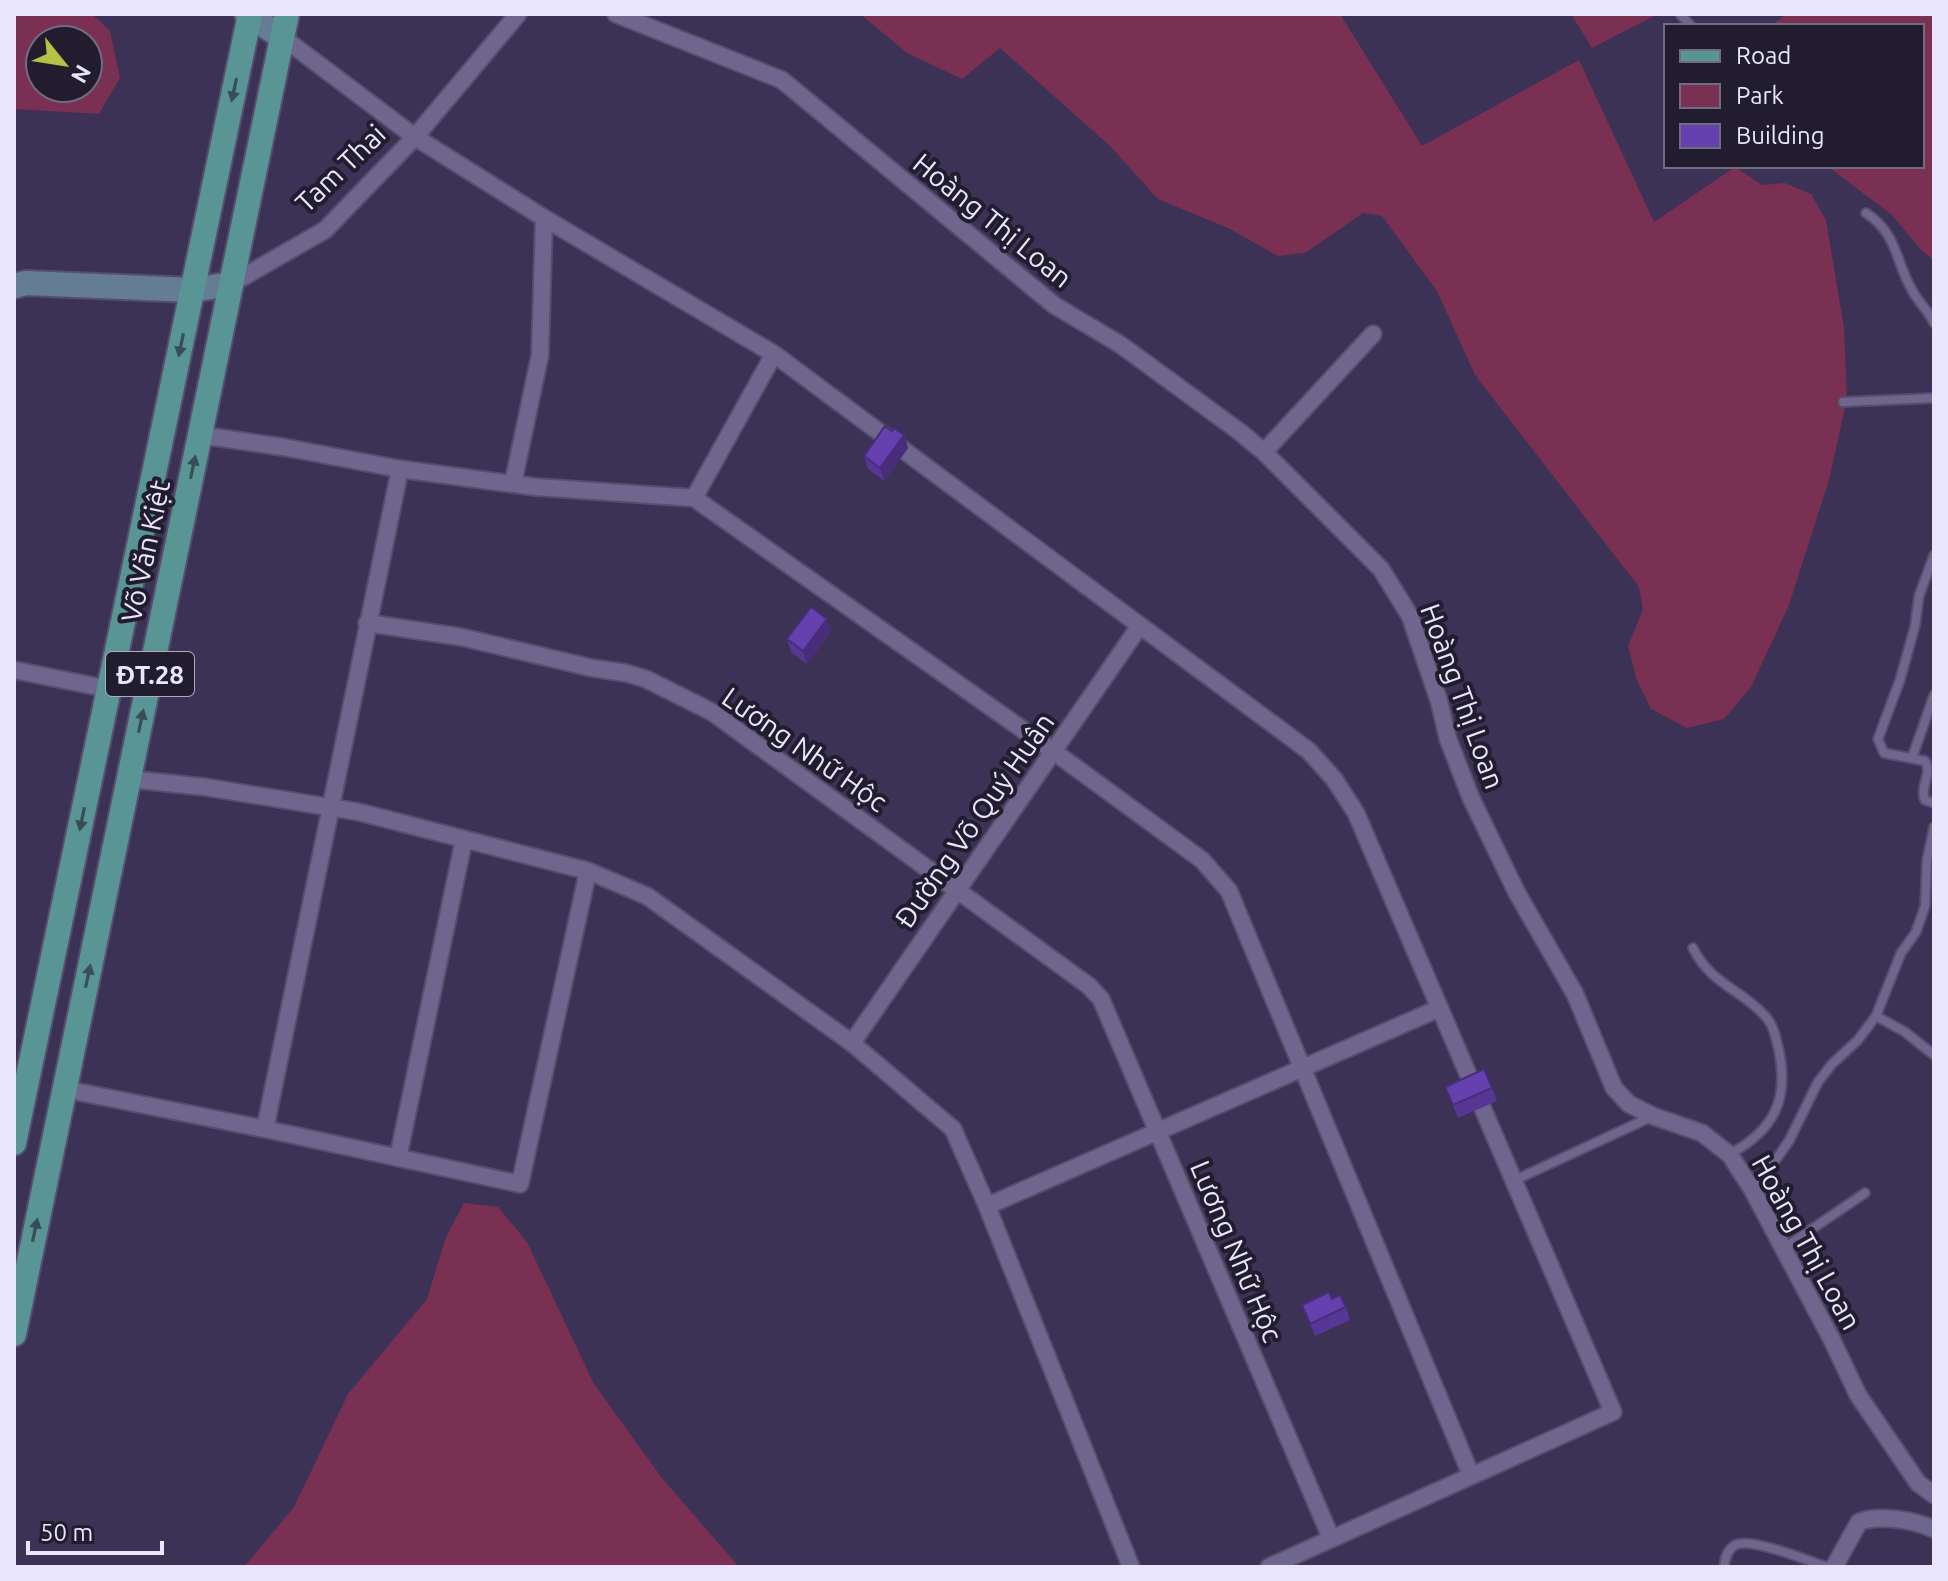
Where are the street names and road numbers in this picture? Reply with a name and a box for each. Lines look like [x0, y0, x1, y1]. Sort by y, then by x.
street label: Tam Thai [289, 118, 391, 218]
street label: Hoàng Thị Loan [908, 147, 1078, 293]
street label: Võ Văn Kiệt [115, 477, 175, 625]
street label: Hoàng Thị Loan [1415, 599, 1511, 793]
road number: ĐT.28 [106, 652, 194, 696]
street label: Lương Nhữ Hộc [717, 681, 893, 817]
street label: Đường Võ Quý Huân [888, 707, 1060, 933]
street label: Hoàng Thị Loan [1746, 1149, 1868, 1335]
street label: Lương Nhữ Hộc [1185, 1156, 1289, 1346]

